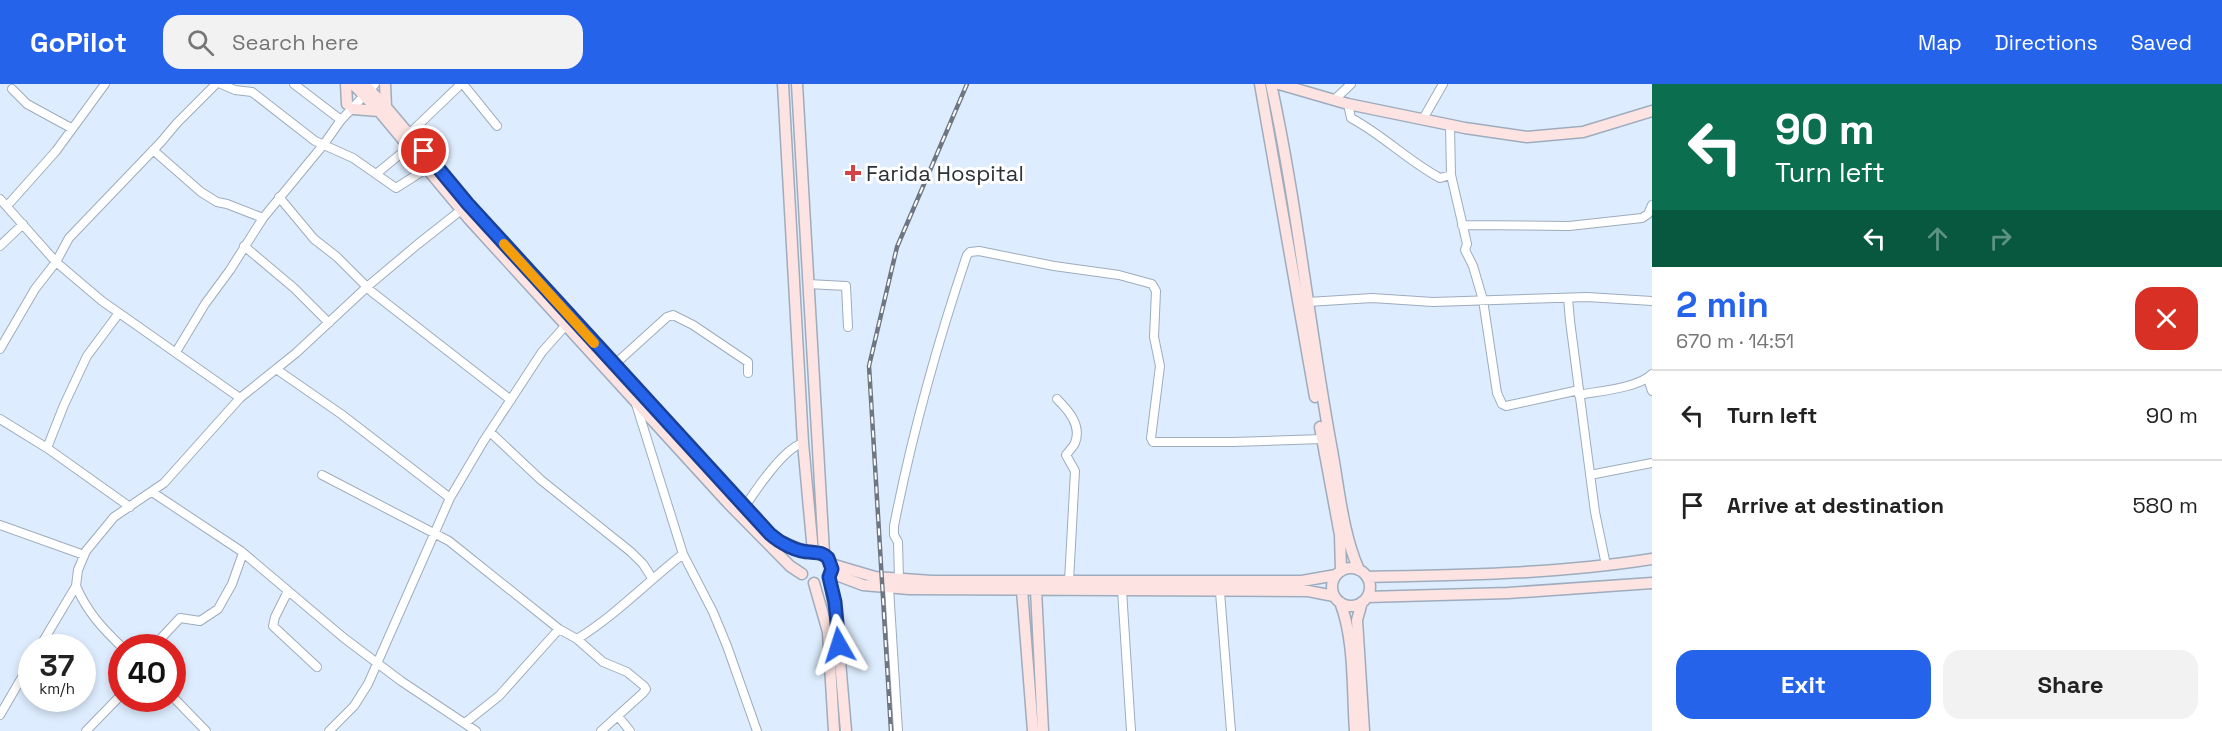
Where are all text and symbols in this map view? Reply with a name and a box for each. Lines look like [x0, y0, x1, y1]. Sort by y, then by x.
search box [163, 15, 583, 69]
text: GoPilot [30, 24, 127, 60]
icon: search [184, 26, 217, 59]
text: Search here [232, 28, 359, 56]
text: Map [1918, 29, 1962, 56]
text: Directions [1995, 29, 2098, 56]
text: Saved [2131, 29, 2192, 56]
text: 90 m [1775, 103, 1875, 156]
icon: left [1676, 108, 1754, 186]
pin [398, 125, 449, 176]
icon: arrive [407, 134, 440, 167]
text: Turn left [1775, 155, 1885, 190]
place label: Farida Hospital [866, 159, 1024, 187]
marker: Farida Hospital [844, 164, 862, 182]
icon: left [1858, 222, 1891, 255]
icon: ahead [1921, 222, 1954, 255]
icon: right [1984, 222, 2017, 255]
text: 2 min [1676, 282, 1769, 328]
button: close [2135, 287, 2198, 350]
text: 670 m · 14:51 [1676, 328, 1794, 354]
icon: left [1676, 399, 1709, 432]
text: Turn left [1727, 401, 1817, 429]
text: 90 m [2146, 401, 2198, 429]
icon: arrive [1676, 489, 1709, 522]
text: Arrive at destination [1727, 491, 1944, 519]
text: 580 m [2132, 491, 2198, 519]
position arrow [807, 613, 871, 677]
speed limit sign: 40 [108, 634, 186, 712]
text: 37 [40, 646, 74, 685]
button: Exit [1676, 650, 1931, 719]
button: Share [1943, 650, 2198, 719]
text: km/h [39, 679, 75, 698]

